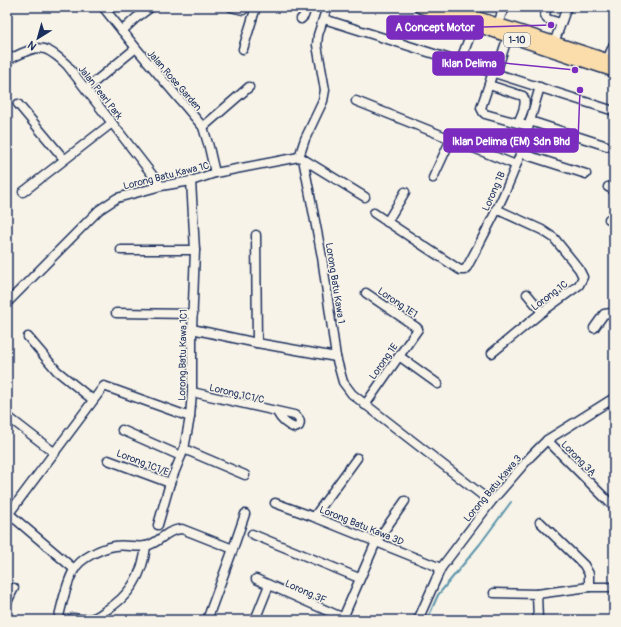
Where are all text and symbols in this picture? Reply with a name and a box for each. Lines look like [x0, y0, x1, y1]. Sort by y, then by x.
callout: A Concept Motor [387, 16, 483, 39]
north arrow [18, 18, 58, 58]
text: A Concept Motor [395, 21, 476, 34]
road number: 1-10 [504, 33, 530, 47]
text: N [25, 38, 39, 53]
street label: Jalan Rose Garden [145, 48, 204, 114]
callout: Iklan Delima [433, 52, 504, 75]
text: Iklan Delima [441, 57, 497, 70]
street label: Jalan Pearl Park [76, 63, 125, 122]
callout: Iklan Delima (EM) Sdn Bhd [444, 129, 578, 152]
text: Iklan Delima (EM) Sdn Bhd [452, 135, 570, 148]
street label: Lorong Batu Kawa 1C [122, 159, 210, 192]
street label: Lorong 1B [480, 169, 508, 213]
street label: Lorong Batu Kawa 1 [323, 242, 347, 325]
street label: Lorong 1C [529, 278, 570, 313]
street label: Lorong 1E1 [375, 285, 420, 321]
street label: Lorong Batu Kawa 1C1 [176, 309, 190, 401]
street label: Lorong 1E [367, 341, 401, 382]
street label: Lorong 1C1/C [208, 382, 266, 406]
street label: Lorong 3A [558, 439, 599, 479]
street label: Lorong 1C1/E [115, 447, 171, 478]
street label: Lorong Batu Kawa 3 [461, 452, 524, 525]
street label: Lorong Batu Kawa 3D [318, 504, 406, 548]
street label: Lorong 3F [283, 577, 328, 606]

